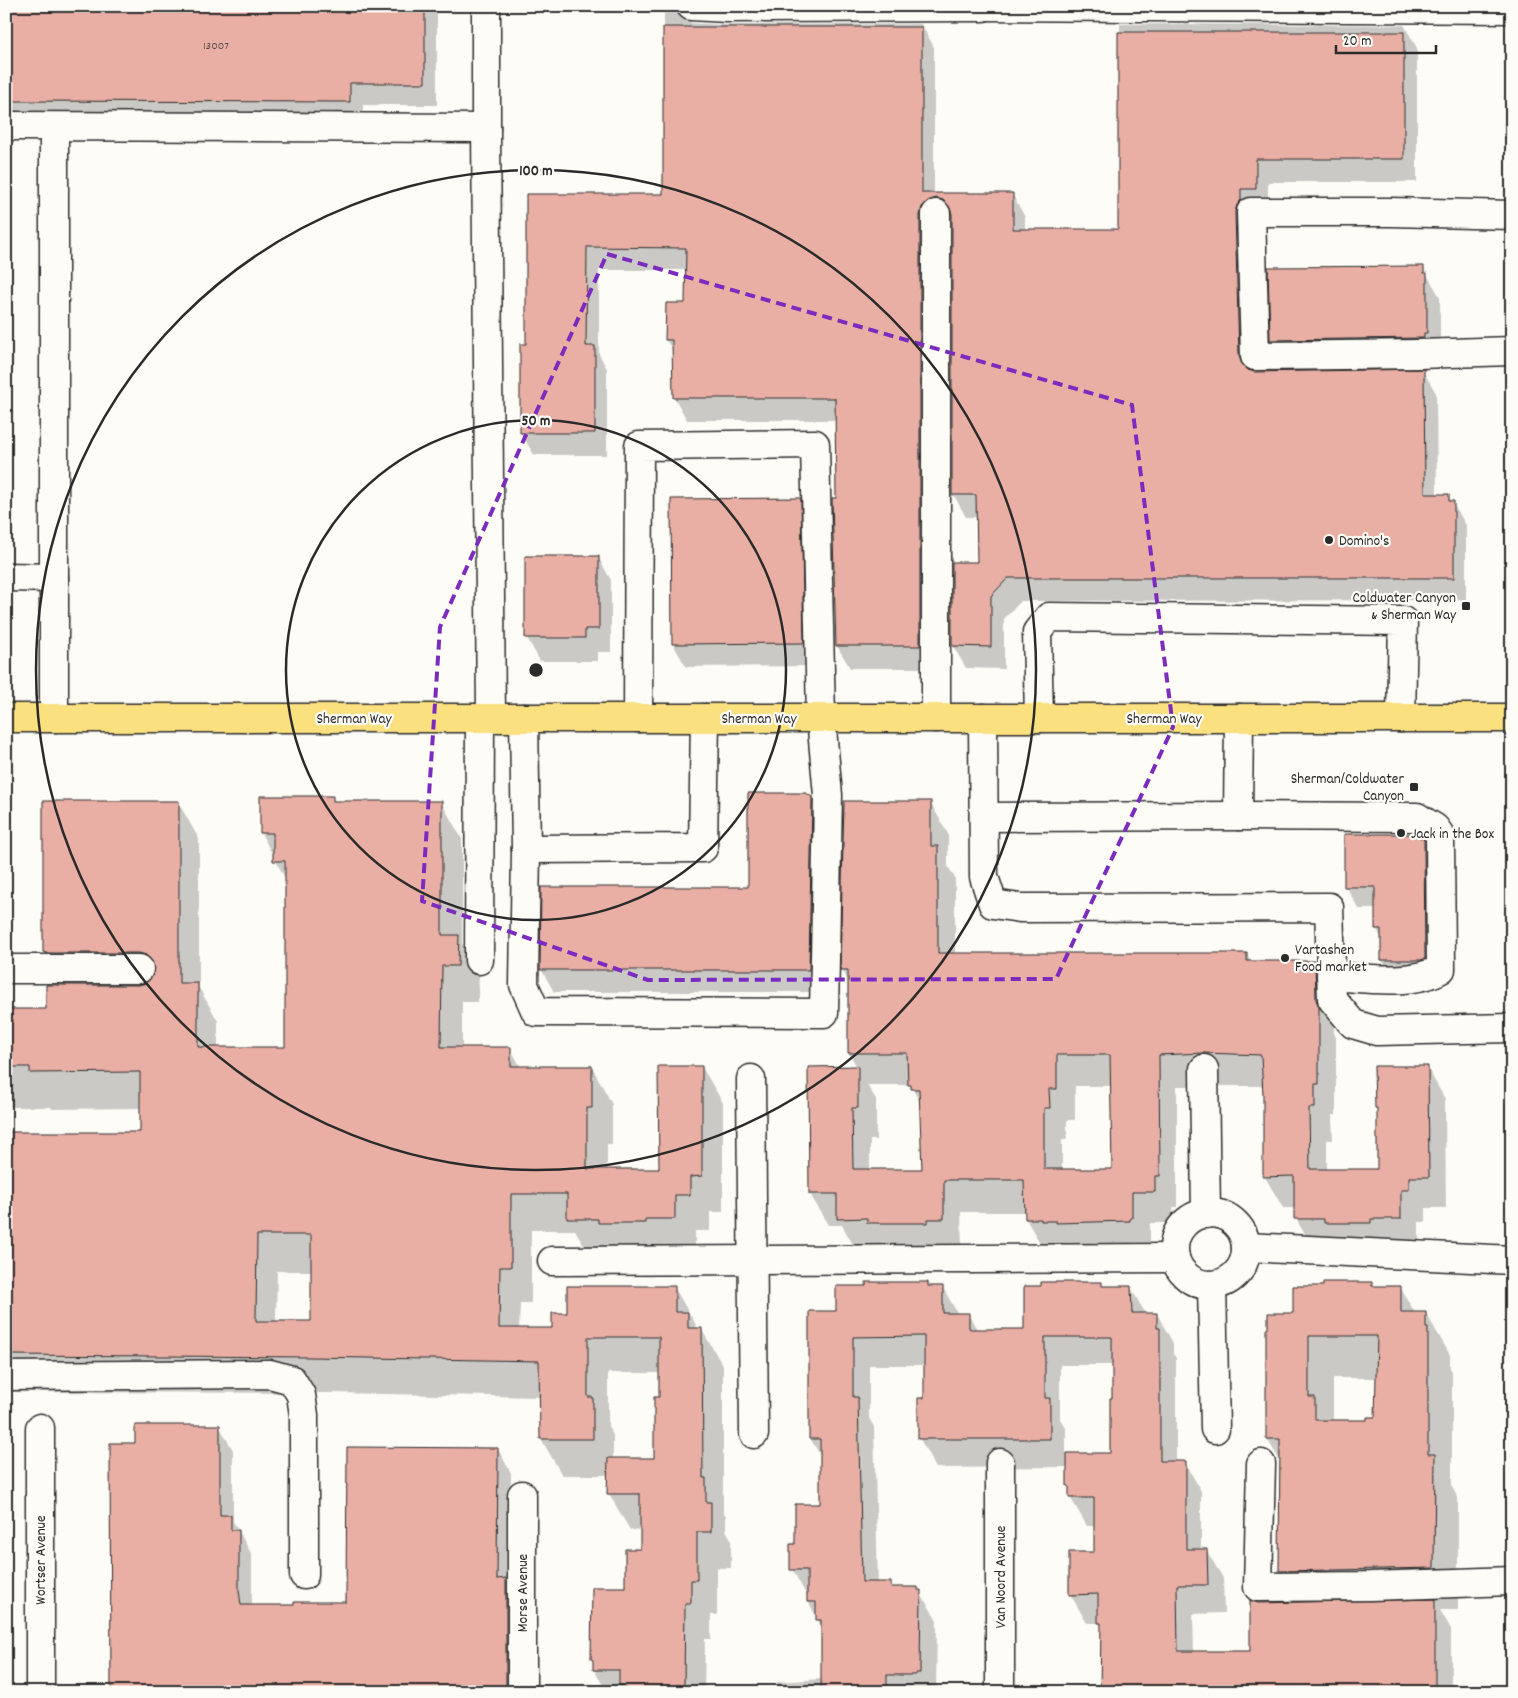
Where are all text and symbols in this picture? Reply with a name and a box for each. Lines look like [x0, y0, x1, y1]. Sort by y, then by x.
scale bar [1336, 22, 1436, 54]
text: 20 m [1343, 31, 1371, 53]
house number: 13007 [203, 38, 229, 55]
text: 100 m [519, 161, 553, 183]
text: 50 m [522, 411, 550, 433]
place label: Domino's [1339, 531, 1389, 553]
marker: Domino's [1323, 534, 1335, 546]
place label: Coldwater Canyon & Sherman Way [1352, 588, 1457, 627]
marker: Coldwater Canyon & Sherman Way [1460, 600, 1472, 612]
centre of rings [527, 661, 545, 679]
street label: Sherman Way [316, 709, 392, 731]
street label: Sherman Way [721, 709, 797, 731]
street label: Sherman Way [1126, 709, 1202, 731]
place label: Sherman/Coldwater Canyon [1291, 769, 1404, 808]
marker: Sherman/Coldwater Canyon [1408, 781, 1420, 793]
place label: Jack in the Box [1411, 824, 1494, 846]
marker: Jack in the Box [1395, 827, 1407, 839]
place label: Vartashen Food market [1295, 940, 1367, 979]
marker: Vartashen Food market [1279, 952, 1291, 964]
street label: Wortser Avenue [31, 1515, 53, 1605]
street label: Van Noord Avenue [991, 1525, 1013, 1628]
street label: Morse Avenue [513, 1553, 535, 1632]

